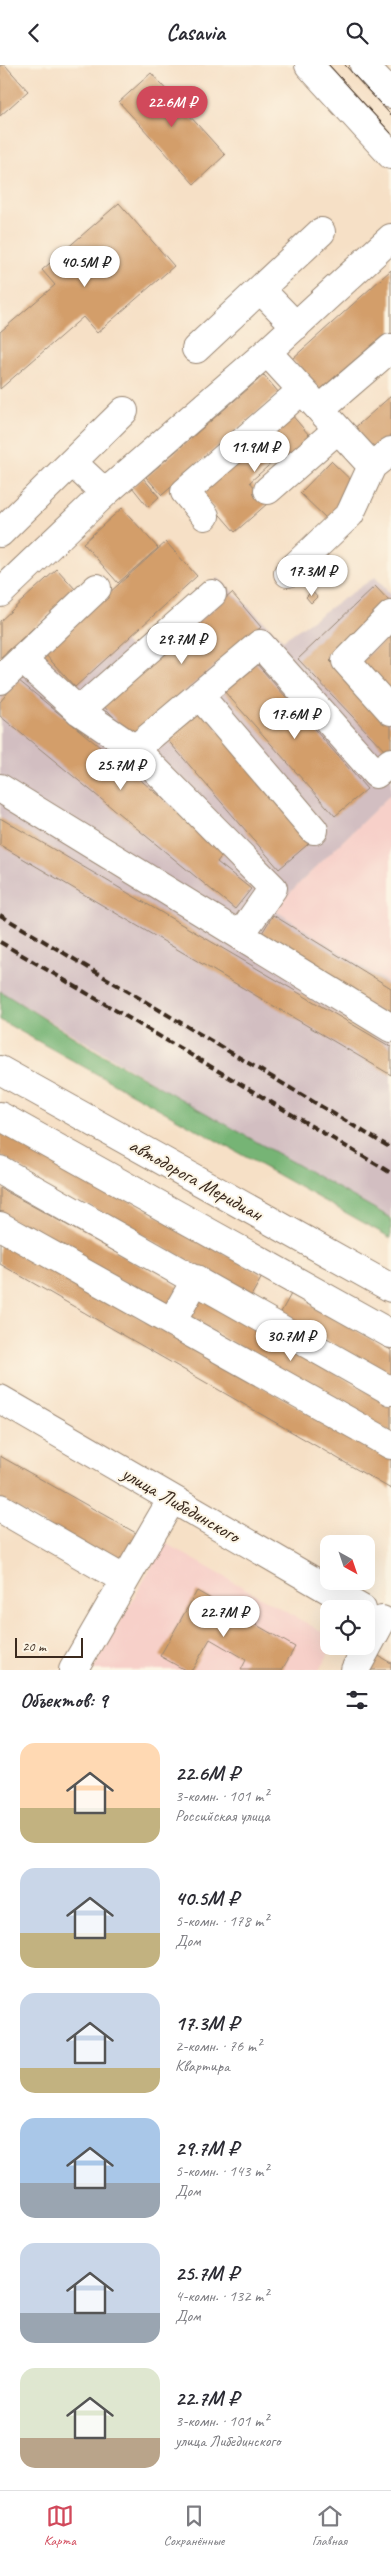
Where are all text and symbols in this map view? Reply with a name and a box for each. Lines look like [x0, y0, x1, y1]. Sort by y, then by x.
icon: back [20, 19, 48, 47]
text: Casavia [166, 19, 225, 47]
icon: search [343, 19, 371, 47]
pin: 22.6M ₽ [126, 85, 218, 128]
text: 22.6M ₽ [148, 92, 196, 112]
pin: 40.5M ₽ [39, 245, 131, 288]
text: 40.5M ₽ [61, 252, 109, 272]
pin: 11.9M ₽ [209, 431, 301, 473]
text: 11.9M ₽ [231, 437, 279, 457]
pin: 17.3M ₽ [266, 555, 358, 597]
text: 17.3M ₽ [288, 561, 336, 581]
pin: 29.7M ₽ [136, 623, 228, 665]
text: 29.7M ₽ [158, 629, 206, 649]
pin: 17.6M ₽ [249, 697, 341, 740]
text: 17.6M ₽ [271, 704, 319, 724]
pin: 25.7M ₽ [75, 749, 167, 791]
text: 25.7M ₽ [97, 755, 145, 775]
street label: автодорога Меридиан [125, 1132, 269, 1227]
pin: 30.7M ₽ [245, 1319, 337, 1362]
text: 30.7M ₽ [267, 1326, 315, 1346]
street label: улица Либединского [117, 1460, 246, 1549]
north arrow [320, 1535, 375, 1590]
map controls [320, 1535, 375, 1655]
pin: 22.7M ₽ [178, 1595, 270, 1638]
button: locate [320, 1600, 375, 1655]
text: 22.7M ₽ [200, 1602, 248, 1622]
scale bar [15, 1635, 82, 1658]
text: 20 m [22, 1638, 46, 1655]
icon: filters [343, 1686, 371, 1714]
text: Объектов: 9 [20, 1687, 108, 1713]
text: 22.6M ₽ [175, 1760, 239, 1786]
icon: home [60, 1763, 120, 1823]
text: 3-комн. · 101 m² [175, 1786, 268, 1806]
text: Российская улица [175, 1806, 270, 1826]
text: 40.5M ₽ [175, 1885, 238, 1911]
icon: home [60, 1888, 120, 1948]
text: 5-комн. · 178 m² [175, 1911, 268, 1931]
text: Дом [175, 1931, 201, 1951]
text: 17.3M ₽ [175, 2010, 239, 2036]
icon: home [60, 2013, 120, 2073]
text: 2-комн. · 76 m² [175, 2036, 261, 2056]
text: Квартира [175, 2056, 230, 2076]
text: 29.7M ₽ [175, 2135, 238, 2161]
icon: home [60, 2138, 120, 2198]
text: 5-комн. · 143 m² [175, 2161, 268, 2181]
text: Дом [175, 2181, 201, 2201]
text: 25.7M ₽ [175, 2260, 238, 2286]
icon: home [60, 2263, 120, 2323]
text: 4-комн. · 132 m² [175, 2286, 268, 2306]
text: Дом [175, 2306, 201, 2326]
text: 22.7M ₽ [175, 2385, 239, 2411]
icon: home [60, 2388, 120, 2448]
text: 3-комн. · 101 m² [175, 2411, 268, 2431]
text: улица Либединского [175, 2431, 280, 2451]
tab: Карта [44, 2502, 76, 2549]
tab: Сохранённые [164, 2502, 224, 2549]
tab: Главная [312, 2502, 347, 2549]

